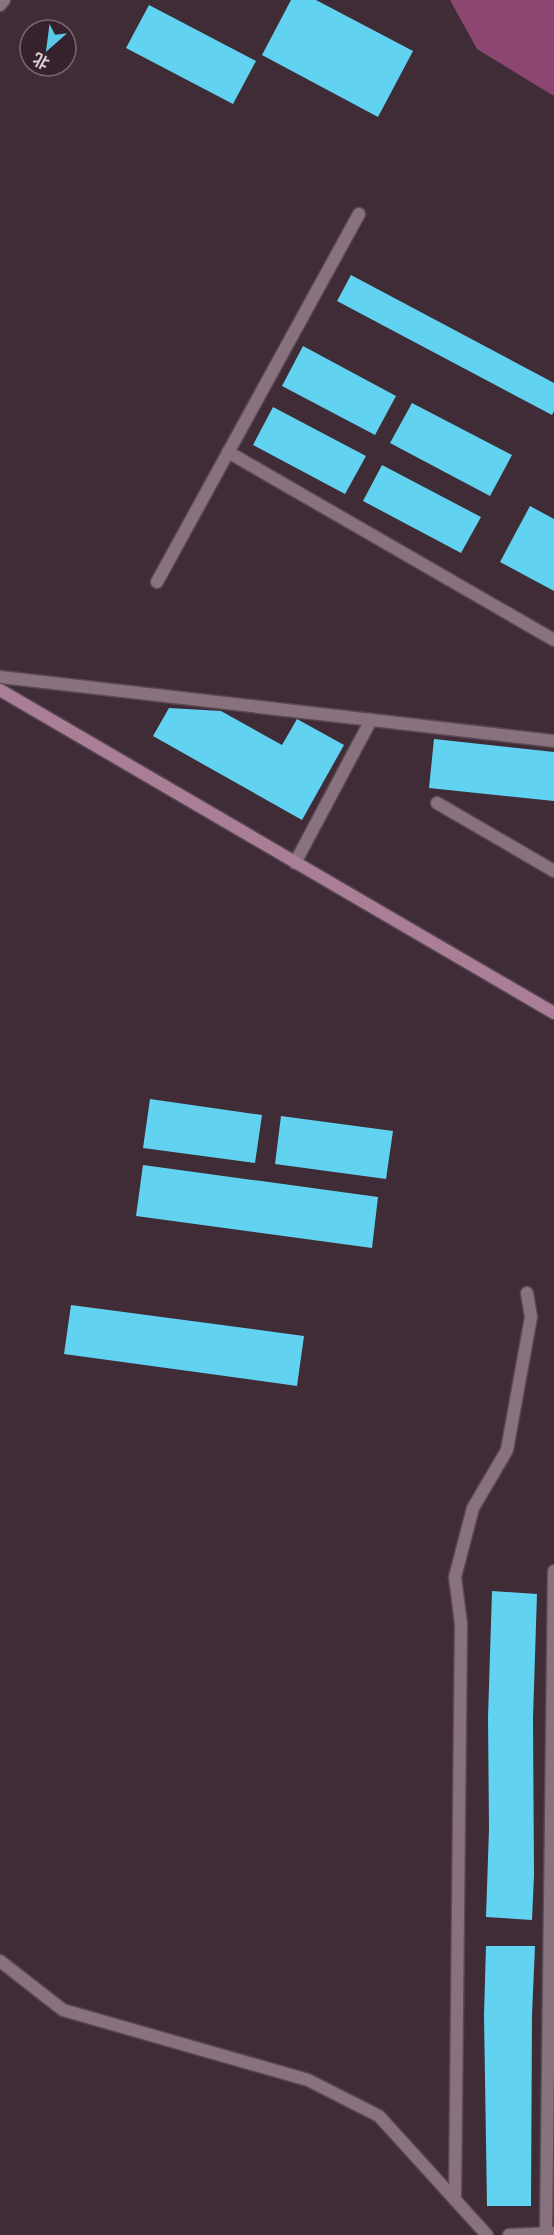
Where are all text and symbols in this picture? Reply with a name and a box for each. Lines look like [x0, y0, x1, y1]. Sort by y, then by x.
north arrow [18, 18, 78, 78]
text: 北 [29, 48, 53, 75]

